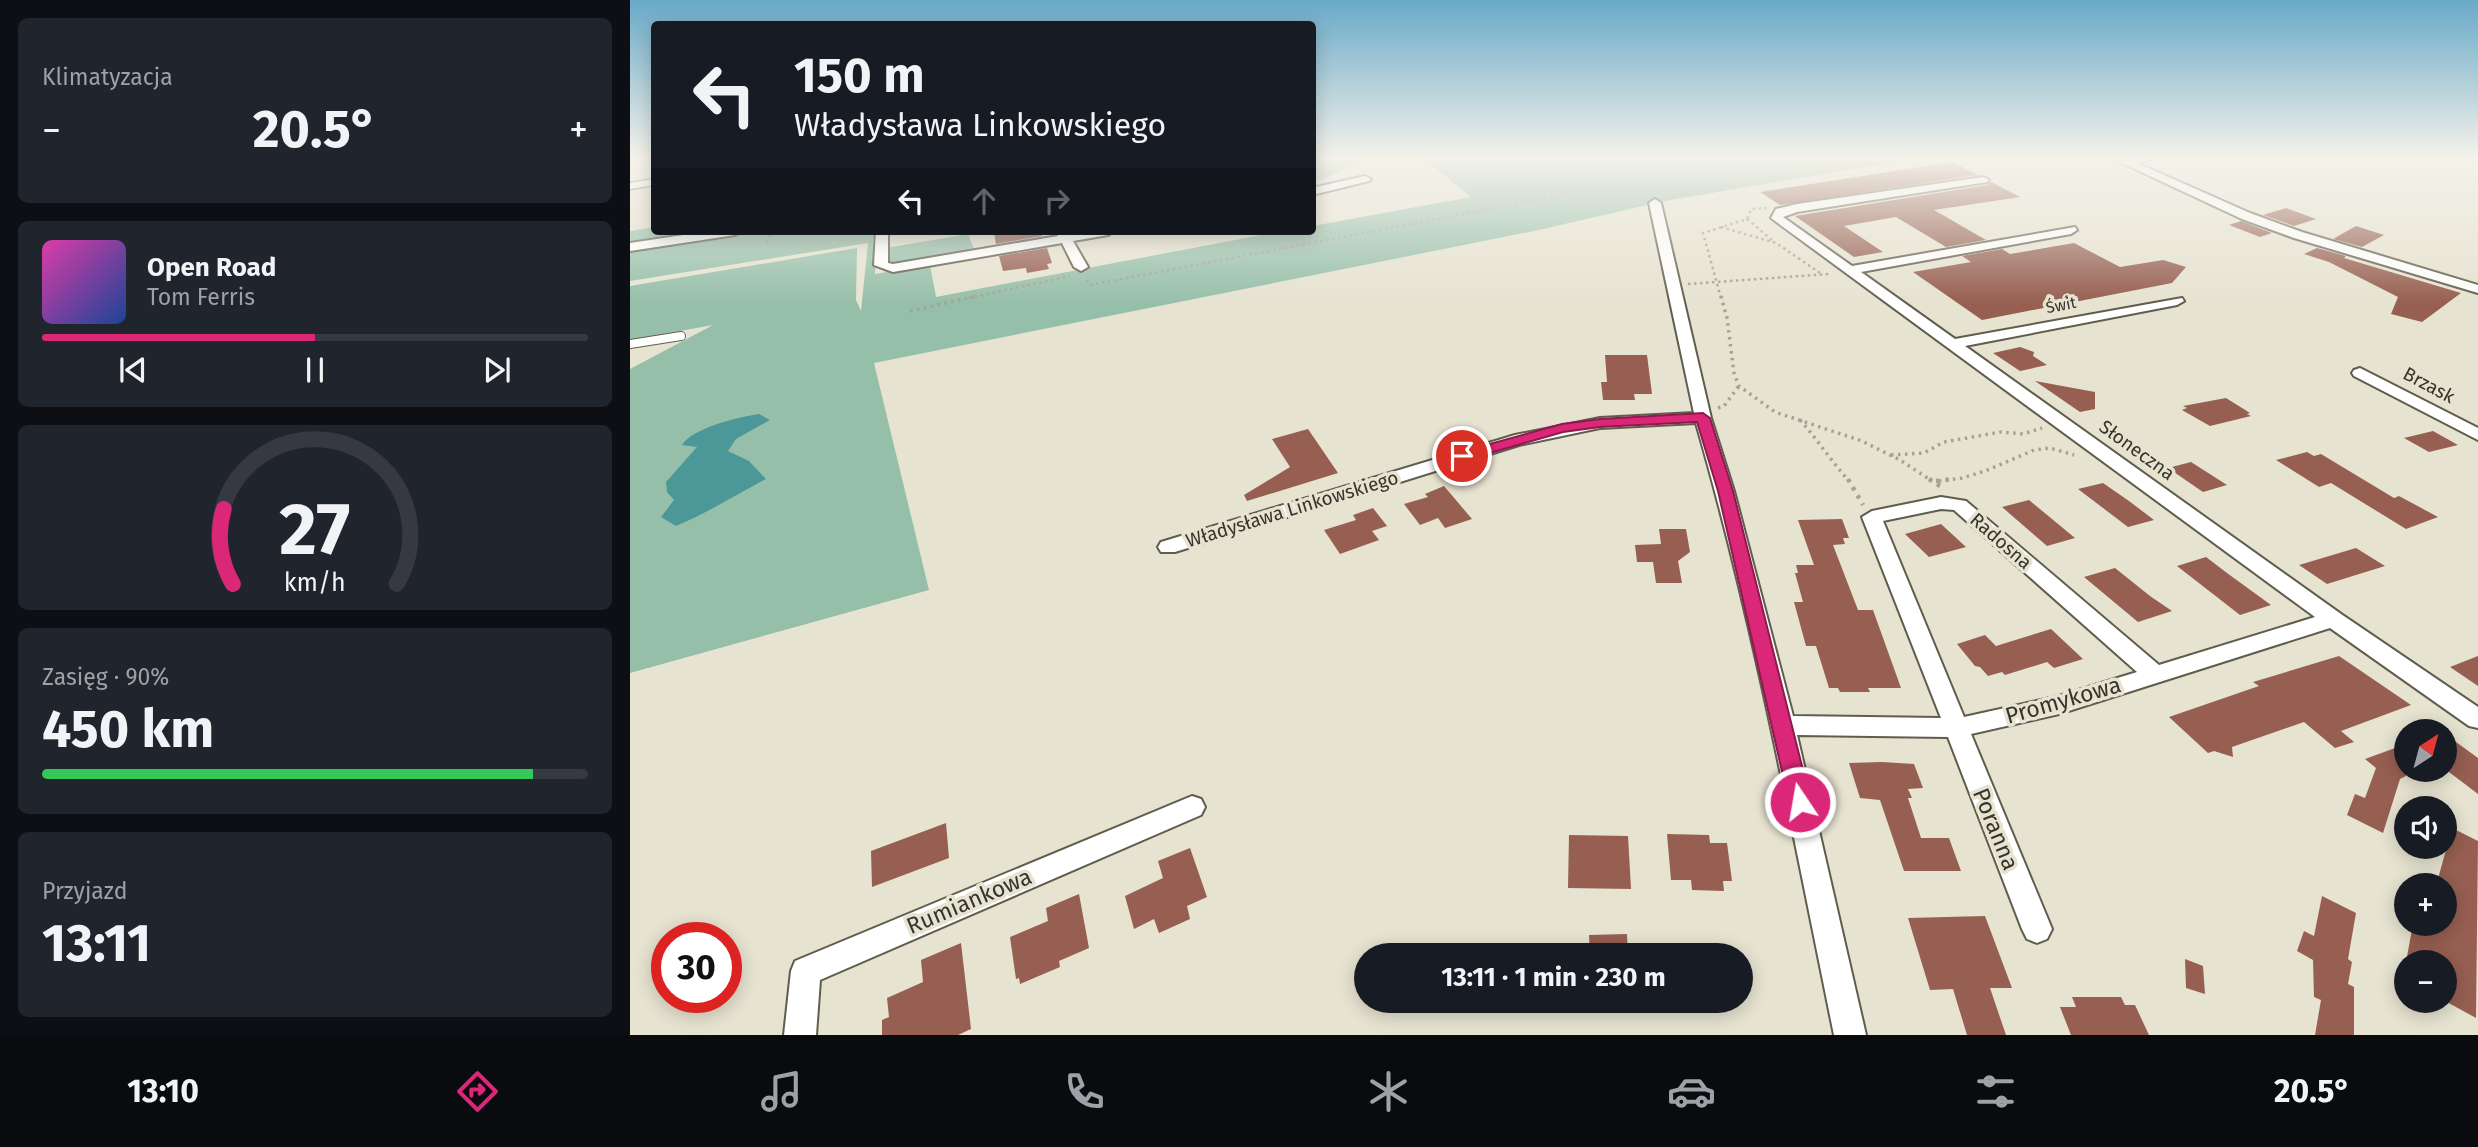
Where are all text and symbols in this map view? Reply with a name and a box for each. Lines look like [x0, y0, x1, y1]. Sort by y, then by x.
text: 150 m [794, 46, 925, 105]
icon: left [679, 49, 770, 140]
text: Klimatyzacja [42, 63, 173, 91]
text: 20.5° [253, 98, 377, 161]
text: Władysława Linkowskiego [794, 106, 1166, 144]
text: − [42, 107, 61, 153]
text: + [569, 107, 588, 153]
icon: left [892, 182, 930, 220]
icon: ahead [965, 182, 1003, 220]
icon: right [1038, 182, 1076, 220]
text: Open Road [147, 252, 276, 283]
text: Tom Ferris [147, 283, 255, 311]
street label: Świt [2044, 292, 2078, 317]
icon: previous [114, 351, 152, 389]
icon: pause [296, 351, 334, 389]
icon: next [478, 351, 516, 389]
street label: Brzask [2399, 362, 2459, 408]
street label: Słoneczna [2095, 415, 2179, 485]
pin [1432, 426, 1492, 486]
icon: arrive [1443, 437, 1481, 475]
street label: Władysława Linkowskiego [1183, 466, 1401, 552]
text: 27 [280, 486, 350, 573]
street label: Radosna [1965, 508, 2037, 574]
text: km/h [284, 567, 346, 597]
text: Zasięg · 90% [42, 663, 169, 691]
street label: Promykowa [2002, 670, 2124, 730]
text: 450 km [42, 698, 214, 761]
north arrow [2394, 719, 2457, 782]
map controls [2394, 719, 2457, 1013]
position arrow [1763, 765, 1837, 839]
street label: Poranna [1967, 784, 2025, 874]
button: sound [2394, 796, 2457, 859]
street label: Rumiankowa [902, 862, 1036, 940]
button: + [2394, 873, 2457, 936]
text: Przyjazd [42, 877, 128, 905]
text: 13:11 [42, 912, 151, 975]
speed limit sign: 30 [651, 922, 742, 1013]
button: − [2394, 950, 2457, 1013]
text: 13:11 · 1 min · 230 m [1441, 962, 1666, 993]
icon: directions [453, 1067, 502, 1116]
icon: music [757, 1067, 806, 1116]
icon: phone [1060, 1067, 1109, 1116]
icon: climate [1364, 1067, 1413, 1116]
icon: car [1667, 1067, 1716, 1116]
icon: filters [1971, 1067, 2020, 1116]
text: 13:10 [127, 1072, 199, 1110]
text: 20.5° [2274, 1072, 2351, 1110]

